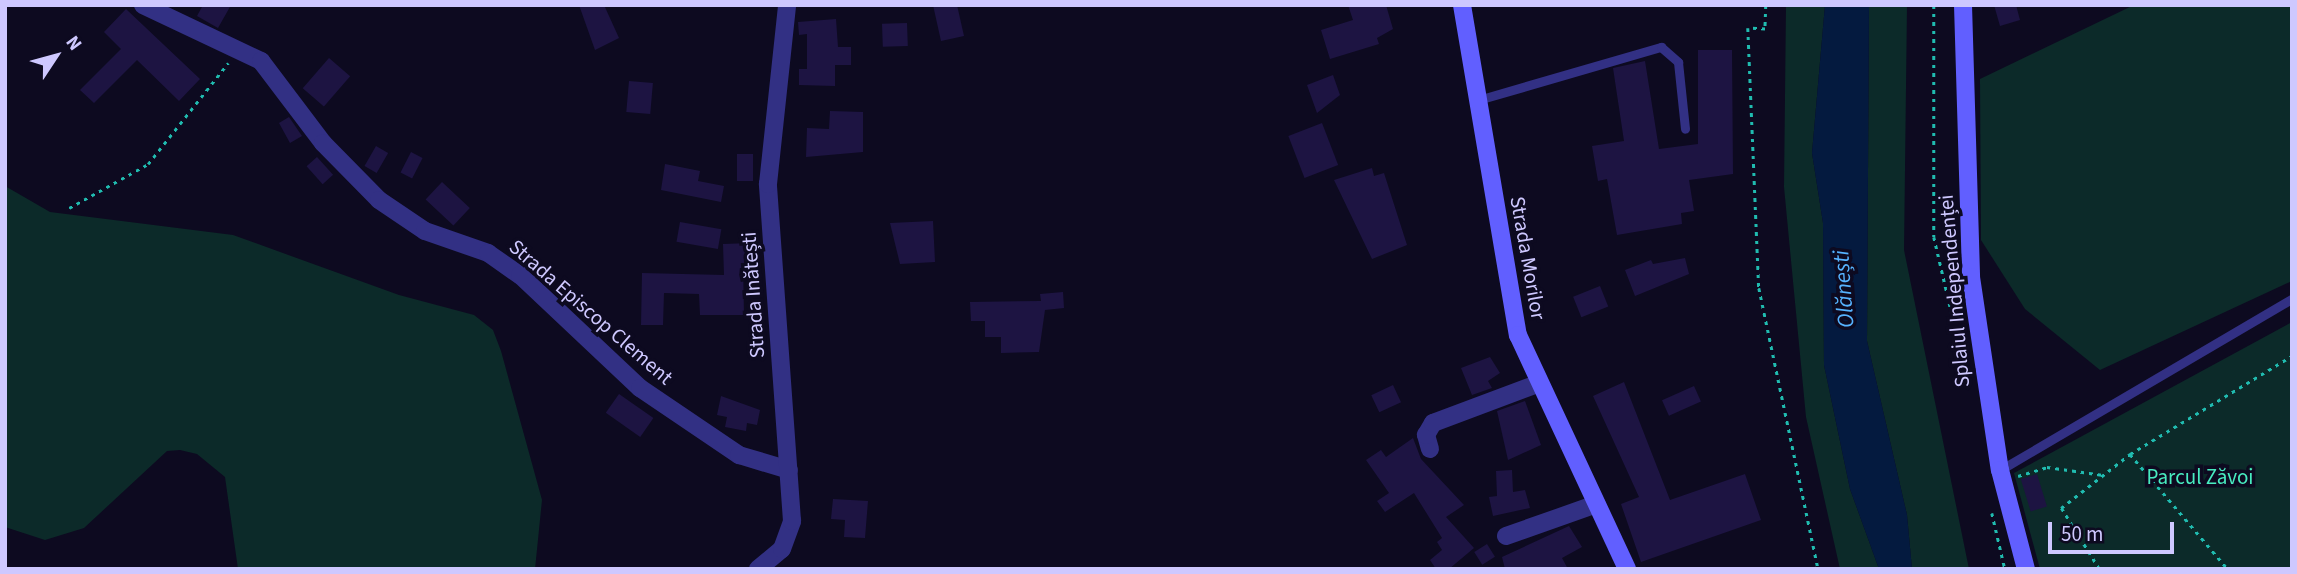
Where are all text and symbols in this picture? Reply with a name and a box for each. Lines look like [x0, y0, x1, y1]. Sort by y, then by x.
north arrow [21, 21, 91, 91]
text: N [59, 30, 88, 56]
street label: Splaiul Independenței [1933, 193, 1975, 389]
street label: Strada Morilor [1505, 194, 1551, 322]
street label: Strada Inătești [736, 231, 770, 359]
street label: Strada Episcop Clement [504, 234, 678, 390]
water label: Olănești [1828, 249, 1860, 329]
park label: Parcul Zăvoi [2146, 464, 2254, 490]
scale bar [2052, 508, 2178, 552]
text: 50 m [2061, 519, 2103, 549]

